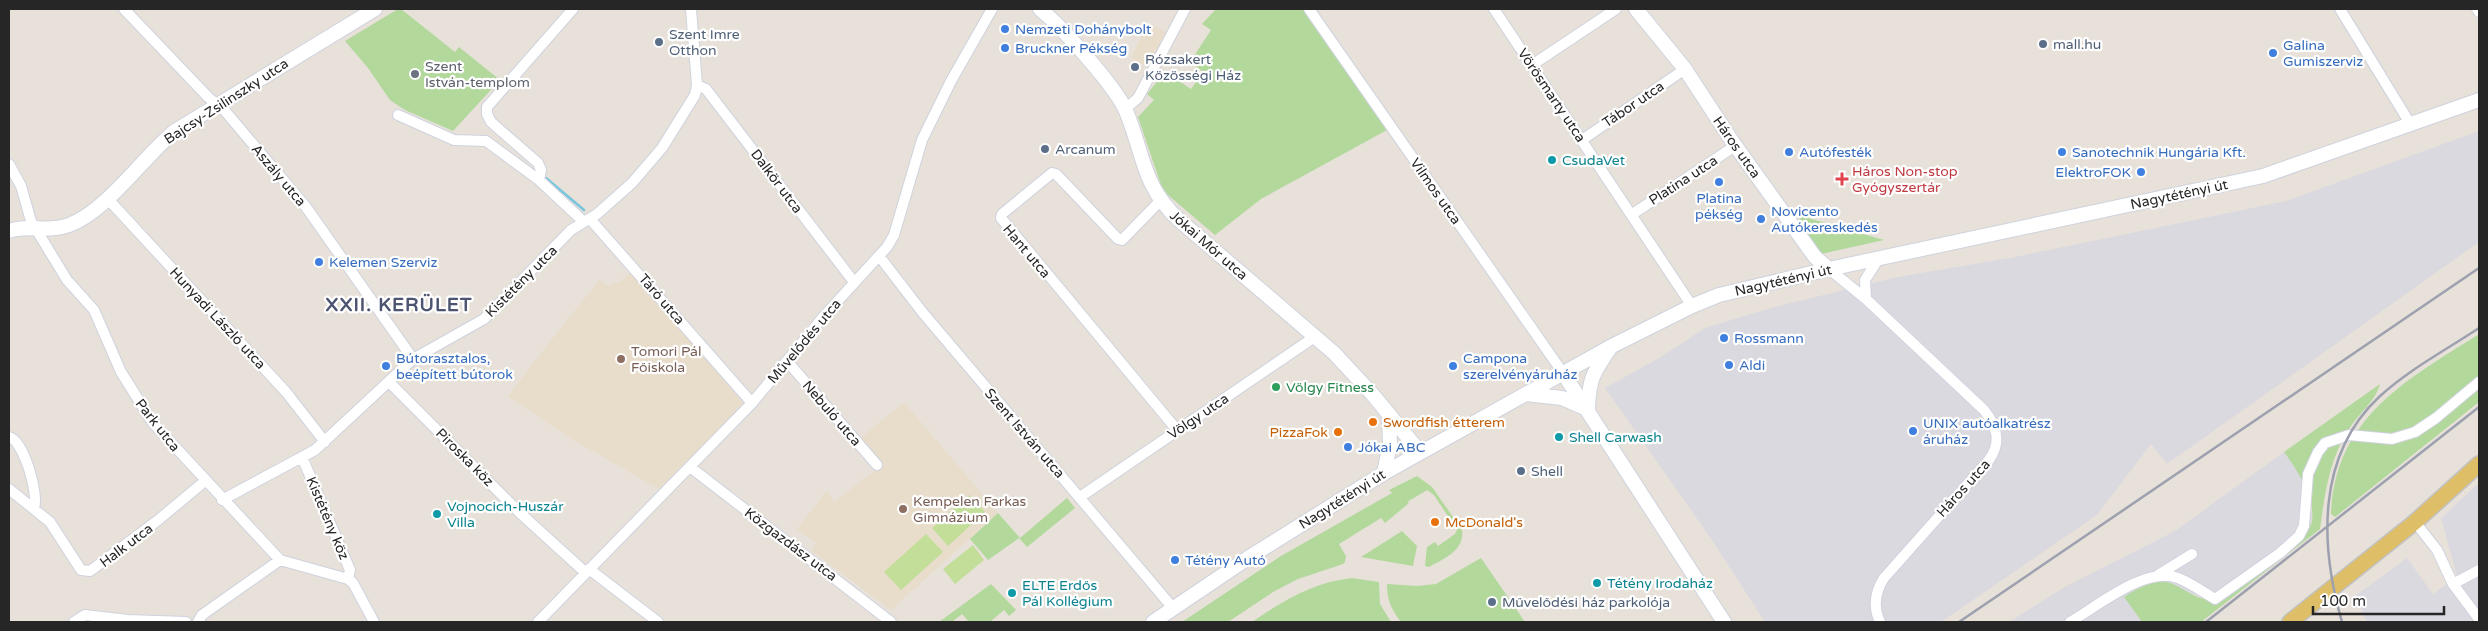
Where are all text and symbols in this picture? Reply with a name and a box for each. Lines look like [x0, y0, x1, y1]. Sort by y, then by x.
place label: Nemzeti Dohánybolt [1015, 21, 1152, 38]
marker: Nemzeti Dohánybolt [999, 23, 1011, 35]
place label: Szent Imre Otthon [669, 26, 740, 59]
marker: Szent Imre Otthon [653, 36, 665, 48]
place label: mall.hu [2053, 36, 2101, 53]
place label: Galina Gumiszerviz [2283, 37, 2363, 70]
marker: mall.hu [2037, 38, 2049, 50]
place label: Bruckner Pékség [1015, 40, 1127, 57]
marker: Bruckner Pékség [999, 42, 1011, 54]
street label: Vörösmarty utca [1514, 45, 1589, 145]
marker: Galina Gumiszerviz [2267, 47, 2279, 59]
place label: Rózsakert Közösségi Ház [1145, 51, 1241, 84]
street label: Bajcsy-Zsilinszky utca [161, 55, 292, 148]
place label: Szent István-templom [425, 58, 530, 91]
marker: Rózsakert Közösségi Ház [1129, 61, 1141, 73]
marker: Szent István-templom [409, 68, 421, 80]
street label: Tábor utca [1599, 78, 1667, 131]
street label: Háros utca [1709, 113, 1764, 181]
street label: Aszály utca [248, 141, 309, 210]
place label: Arcanum [1055, 141, 1116, 158]
marker: Arcanum [1039, 143, 1051, 155]
place label: Autófesték [1799, 144, 1872, 161]
place label: Sanotechnik Hungária Kft. [2072, 144, 2246, 161]
street label: Dalkör utca [747, 146, 806, 217]
marker: Autófesték [1783, 146, 1795, 158]
marker: Sanotechnik Hungária Kft. [2056, 146, 2068, 158]
place label: CsudaVet [1562, 152, 1626, 169]
street label: Platina utca [1646, 152, 1721, 209]
marker: CsudaVet [1546, 154, 1558, 166]
street label: Vilmos utca [1406, 155, 1465, 228]
place label: Háros Non-stop Gyógyszertár [1852, 163, 1958, 196]
place label: ElektroFOK [2055, 164, 2131, 181]
marker: ElektroFOK [2135, 166, 2147, 178]
marker: Háros Non-stop Gyógyszertár [1836, 173, 1848, 185]
marker: Platina pékség [1713, 176, 1725, 188]
street label: Nagytétényi út [2129, 176, 2230, 213]
place label: Platina pékség [1695, 190, 1743, 223]
place label: Novicento Autókereskedés [1771, 203, 1878, 236]
street label: Jókai Mór utca [1166, 207, 1251, 284]
marker: Novicento Autókereskedés [1755, 213, 1767, 225]
street label: Hant utca [999, 221, 1054, 282]
street label: Kistétény utca [482, 242, 561, 321]
place label: Kelemen Szerviz [329, 254, 437, 271]
marker: Kelemen Szerviz [313, 256, 325, 268]
street label: Nagytétényi út [1733, 261, 1834, 300]
street label: Hunyadi László utca [166, 264, 269, 373]
street label: Táró utca [635, 270, 688, 328]
district label: XXII. KERÜLET [325, 293, 473, 316]
street label: Művelődés utca [764, 296, 845, 387]
place label: Rossmann [1734, 330, 1804, 347]
marker: Rossmann [1718, 332, 1730, 344]
place label: Tomori Pál Főiskola [631, 343, 701, 376]
place label: Bútorasztalos, beépített bútorok [396, 350, 513, 383]
place label: Campona szerelvényáruház [1463, 350, 1577, 383]
marker: Tomori Pál Főiskola [615, 353, 627, 365]
place label: Aldi [1739, 357, 1765, 374]
marker: Aldi [1723, 359, 1735, 371]
marker: Bútorasztalos, beépített bútorok [380, 360, 392, 372]
marker: Campona szerelvényáruház [1447, 360, 1459, 372]
street label: Nebuló utca [799, 377, 865, 449]
place label: Völgy Fitness [1286, 379, 1374, 396]
marker: Völgy Fitness [1270, 381, 1282, 393]
street label: Szent István utca [981, 385, 1068, 482]
street label: Völgy utca [1164, 390, 1232, 443]
street label: Park utca [132, 395, 184, 455]
place label: Swordfish étterem [1383, 414, 1505, 431]
place label: UNIX autóalkatrész áruház [1923, 415, 2051, 448]
marker: Swordfish étterem [1367, 416, 1379, 428]
place label: PizzaFok [1270, 424, 1328, 441]
street label: Piroska köz [432, 425, 497, 490]
marker: UNIX autóalkatrész áruház [1907, 425, 1919, 437]
marker: PizzaFok [1332, 426, 1344, 438]
place label: Shell Carwash [1569, 429, 1662, 446]
marker: Shell Carwash [1553, 431, 1565, 443]
place label: Jókai ABC [1358, 439, 1426, 456]
marker: Jókai ABC [1342, 441, 1354, 453]
street label: Háros utca [1933, 456, 1994, 521]
place label: Shell [1531, 463, 1563, 480]
marker: Shell [1515, 465, 1527, 477]
street label: Nagytétényi út [1296, 466, 1389, 533]
street label: Kistétény köz [302, 474, 353, 562]
place label: Kempelen Farkas Gimnázium [913, 493, 1027, 526]
place label: Vojnocich-Huszár Villa [447, 498, 564, 531]
marker: Kempelen Farkas Gimnázium [897, 503, 909, 515]
street label: Közgazdász utca [741, 504, 840, 585]
marker: Vojnocich-Huszár Villa [431, 508, 443, 520]
place label: McDonald's [1445, 514, 1523, 531]
marker: McDonald's [1429, 516, 1441, 528]
street label: Halk utca [96, 520, 156, 571]
place label: Tétény Autó [1185, 552, 1266, 569]
marker: Tétény Autó [1169, 554, 1181, 566]
place label: Tétény Irodaház [1607, 575, 1713, 592]
place label: ELTE Erdős Pál Kollégium [1022, 577, 1113, 610]
marker: Tétény Irodaház [1591, 577, 1603, 589]
scale bar [2313, 584, 2444, 616]
marker: ELTE Erdős Pál Kollégium [1006, 587, 1018, 599]
text: 100 m [2320, 592, 2366, 610]
place label: Művelődési ház parkolója [1502, 594, 1670, 611]
marker: Művelődési ház parkolója [1486, 596, 1498, 608]

